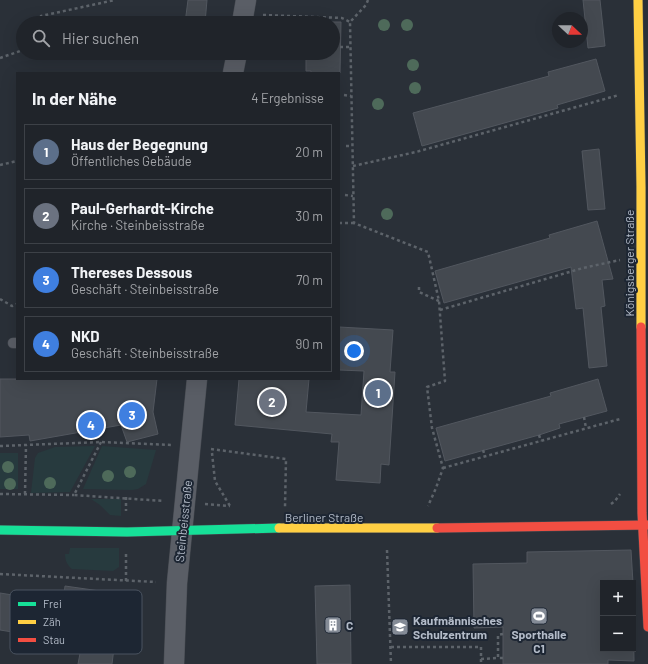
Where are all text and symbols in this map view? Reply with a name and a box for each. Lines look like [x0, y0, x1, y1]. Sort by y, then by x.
north arrow [552, 12, 588, 48]
search box [16, 16, 340, 60]
icon: search [30, 27, 52, 49]
text: Hier suchen [62, 29, 139, 47]
text: In der Nähe [32, 88, 117, 108]
text: 4 Ergebnisse [251, 90, 324, 106]
text: Haus der Begegnung [71, 135, 208, 153]
text: 1 [44, 144, 48, 160]
text: 20 m [295, 144, 323, 160]
text: Öffentliches Gebäude [71, 153, 192, 169]
text: Paul-Gerhardt-Kirche [71, 199, 214, 217]
text: 2 [42, 208, 50, 224]
text: 30 m [296, 208, 323, 224]
street label: Königsberger Straße [622, 210, 636, 316]
text: Kirche · Steinbeisstraße [71, 217, 205, 233]
text: Thereses Dessous [71, 263, 192, 281]
text: 3 [42, 272, 50, 288]
text: 70 m [296, 272, 323, 288]
text: Geschäft · Steinbeisstraße [71, 281, 219, 297]
text: NKD [71, 327, 100, 345]
text: 4 [42, 336, 50, 352]
text: 90 m [296, 336, 323, 352]
your location [344, 341, 364, 361]
text: Geschäft · Steinbeisstraße [71, 345, 219, 361]
pin: 1 [365, 378, 391, 408]
pin: 2 [259, 387, 285, 417]
pin: 3 [119, 400, 145, 430]
pin: 4 [78, 410, 104, 440]
street label: Steinbeisstraße [172, 479, 194, 563]
street label: Berliner Straße [285, 510, 363, 524]
map controls [600, 580, 636, 652]
button: + [600, 580, 636, 616]
legend [10, 590, 142, 654]
text: Frei [43, 597, 62, 610]
sports icon: Sporthalle C1 [529, 606, 549, 626]
place label: Kaufmännisches Schulzentrum [413, 613, 502, 641]
text: Zäh [43, 615, 61, 628]
building icon: C [323, 615, 343, 635]
button: − [600, 616, 636, 652]
school or university icon: Kaufmännisches Schulzentrum [390, 617, 410, 637]
place label: C [346, 618, 353, 632]
place label: Sporthalle C1 [511, 627, 567, 655]
text: Stau [43, 633, 65, 646]

